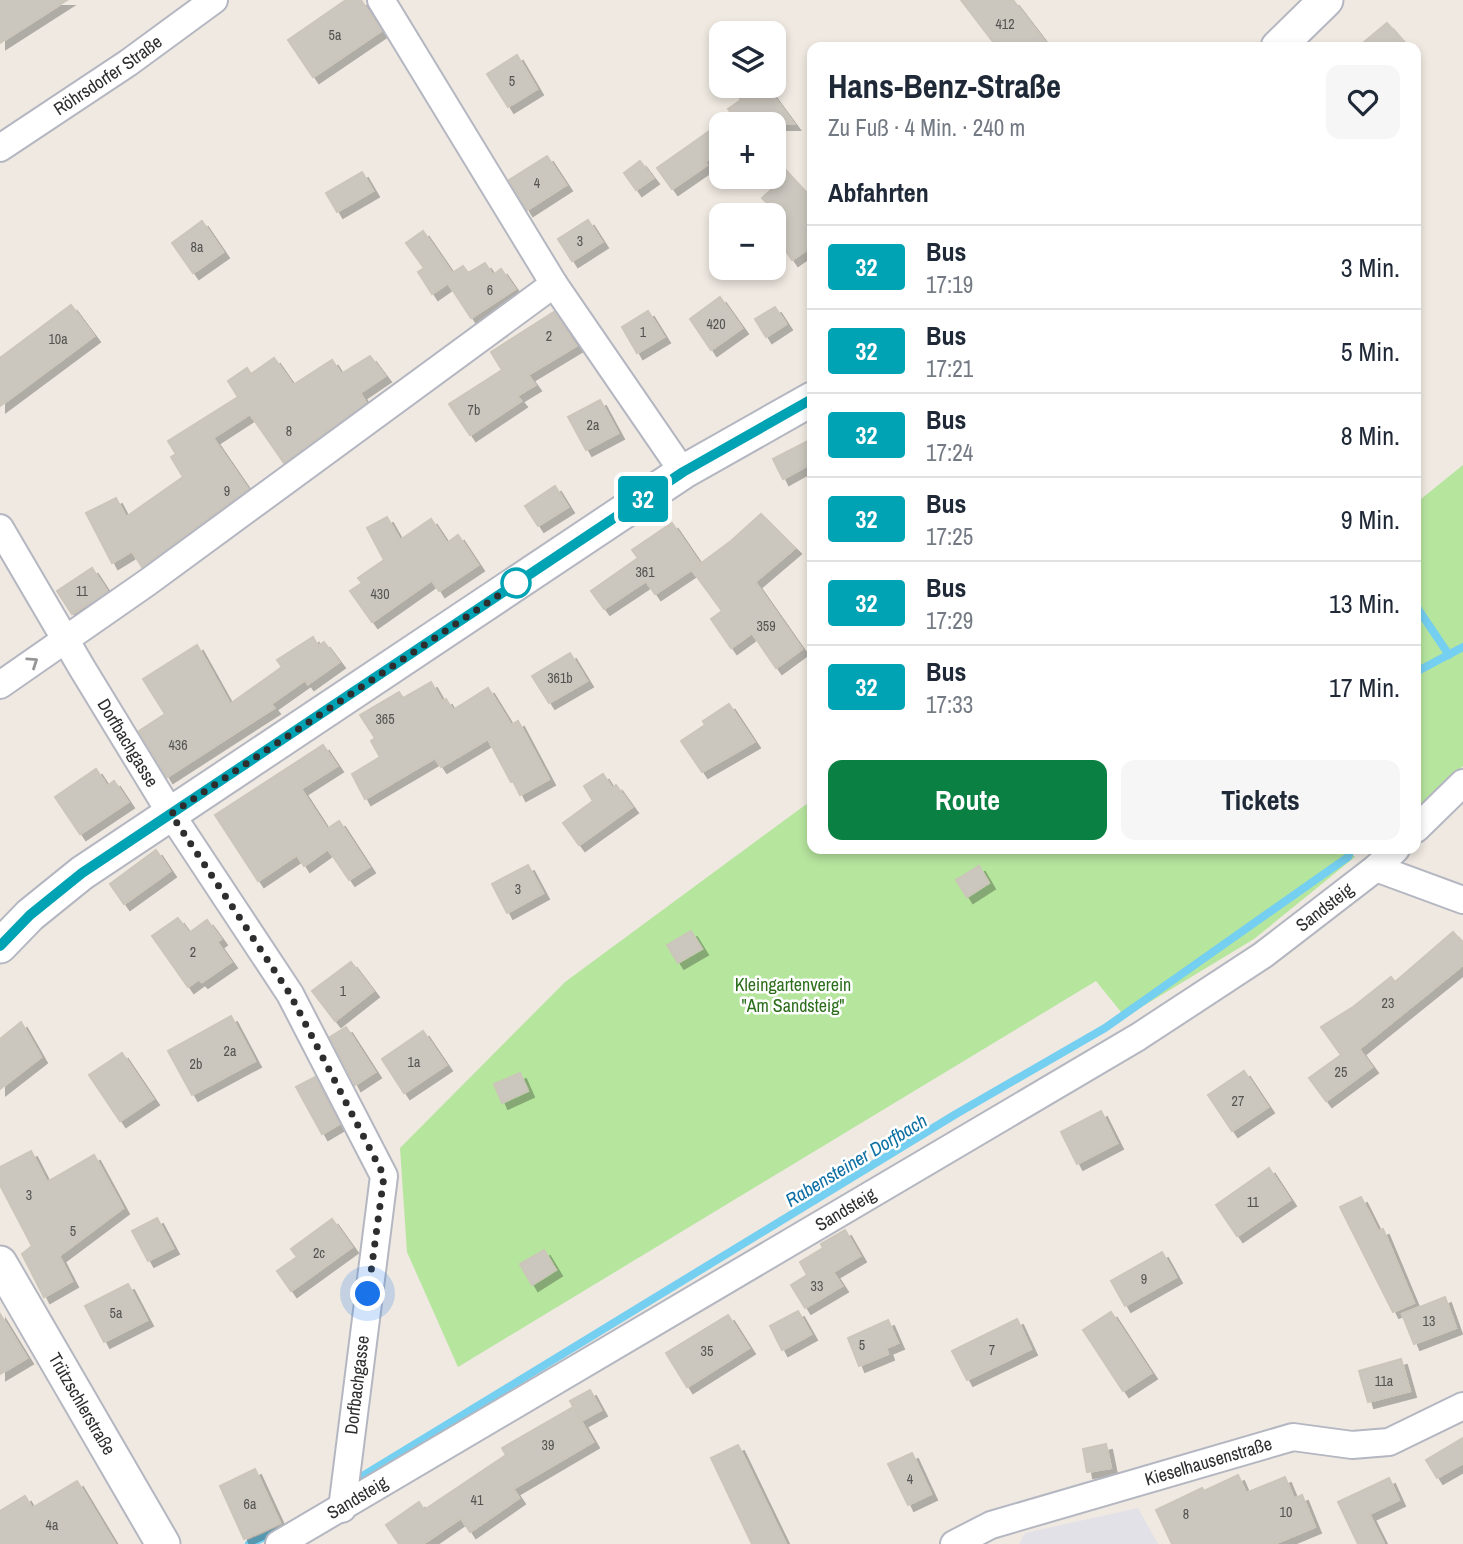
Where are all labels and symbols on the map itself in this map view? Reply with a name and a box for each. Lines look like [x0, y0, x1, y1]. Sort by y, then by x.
house number: 412 [995, 15, 1015, 33]
house number: 5a [329, 26, 342, 44]
street label: Röhrsdorfer Straße [48, 29, 167, 121]
house number: 5 [509, 72, 515, 90]
house number: 4 [534, 174, 541, 192]
house number: 3 [577, 232, 583, 250]
house number: 8a [191, 238, 204, 256]
house number: 6 [487, 281, 493, 299]
house number: 420 [706, 315, 726, 333]
house number: 1 [640, 323, 647, 341]
house number: 2 [546, 327, 552, 345]
house number: 10a [48, 330, 68, 348]
house number: 7b [468, 401, 480, 419]
house number: 2a [587, 416, 600, 434]
house number: 8 [286, 422, 292, 440]
line badge: 32 [612, 476, 674, 522]
house number: 9 [224, 482, 230, 500]
house number: 361 [635, 563, 655, 581]
unlabelled marker [501, 568, 531, 598]
house number: 11 [76, 582, 89, 600]
house number: 430 [370, 585, 390, 603]
house number: 359 [756, 617, 776, 635]
one-way arrow [25, 658, 38, 671]
house number: 361b [547, 669, 573, 687]
street label: Dorfbachgasse [92, 694, 165, 792]
house number: 365 [375, 710, 395, 728]
house number: 436 [168, 736, 188, 754]
street label: Sandsteig [1291, 876, 1359, 937]
house number: 3 [515, 880, 521, 898]
house number: 2 [190, 943, 196, 961]
park label: Kleingartenverein "Am Sandsteig" [735, 972, 851, 1018]
house number: 1 [340, 982, 347, 1000]
house number: 23 [1382, 994, 1394, 1012]
house number: 2a [224, 1042, 237, 1060]
house number: 1a [408, 1053, 421, 1071]
house number: 2b [190, 1055, 202, 1073]
house number: 25 [1335, 1063, 1347, 1081]
house number: 27 [1232, 1092, 1244, 1110]
water label: Rabensteiner Dorfbach [780, 1107, 932, 1213]
street label: Sandsteig [810, 1181, 881, 1237]
house number: 3 [26, 1186, 32, 1204]
house number: 11 [1247, 1193, 1260, 1211]
house number: 5 [70, 1222, 76, 1240]
house number: 2c [313, 1244, 325, 1262]
house number: 9 [1141, 1270, 1147, 1288]
your location [350, 1276, 385, 1311]
house number: 33 [811, 1277, 823, 1295]
house number: 5a [110, 1304, 123, 1322]
house number: 13 [1423, 1312, 1435, 1330]
street label: Dorfbachgasse [338, 1334, 375, 1436]
house number: 5 [859, 1336, 865, 1354]
house number: 7 [989, 1341, 995, 1359]
house number: 35 [701, 1342, 713, 1360]
street label: Trützschlerstraße [43, 1348, 122, 1460]
house number: 11a [1375, 1372, 1394, 1390]
street label: Kieselhausenstraße [1142, 1431, 1275, 1492]
house number: 39 [542, 1436, 554, 1454]
street label: Sandsteig [322, 1469, 393, 1525]
house number: 4 [907, 1470, 914, 1488]
house number: 41 [471, 1491, 484, 1509]
house number: 6a [244, 1495, 257, 1513]
house number: 10 [1280, 1503, 1292, 1521]
house number: 8 [1183, 1505, 1189, 1523]
house number: 4a [46, 1516, 59, 1534]

